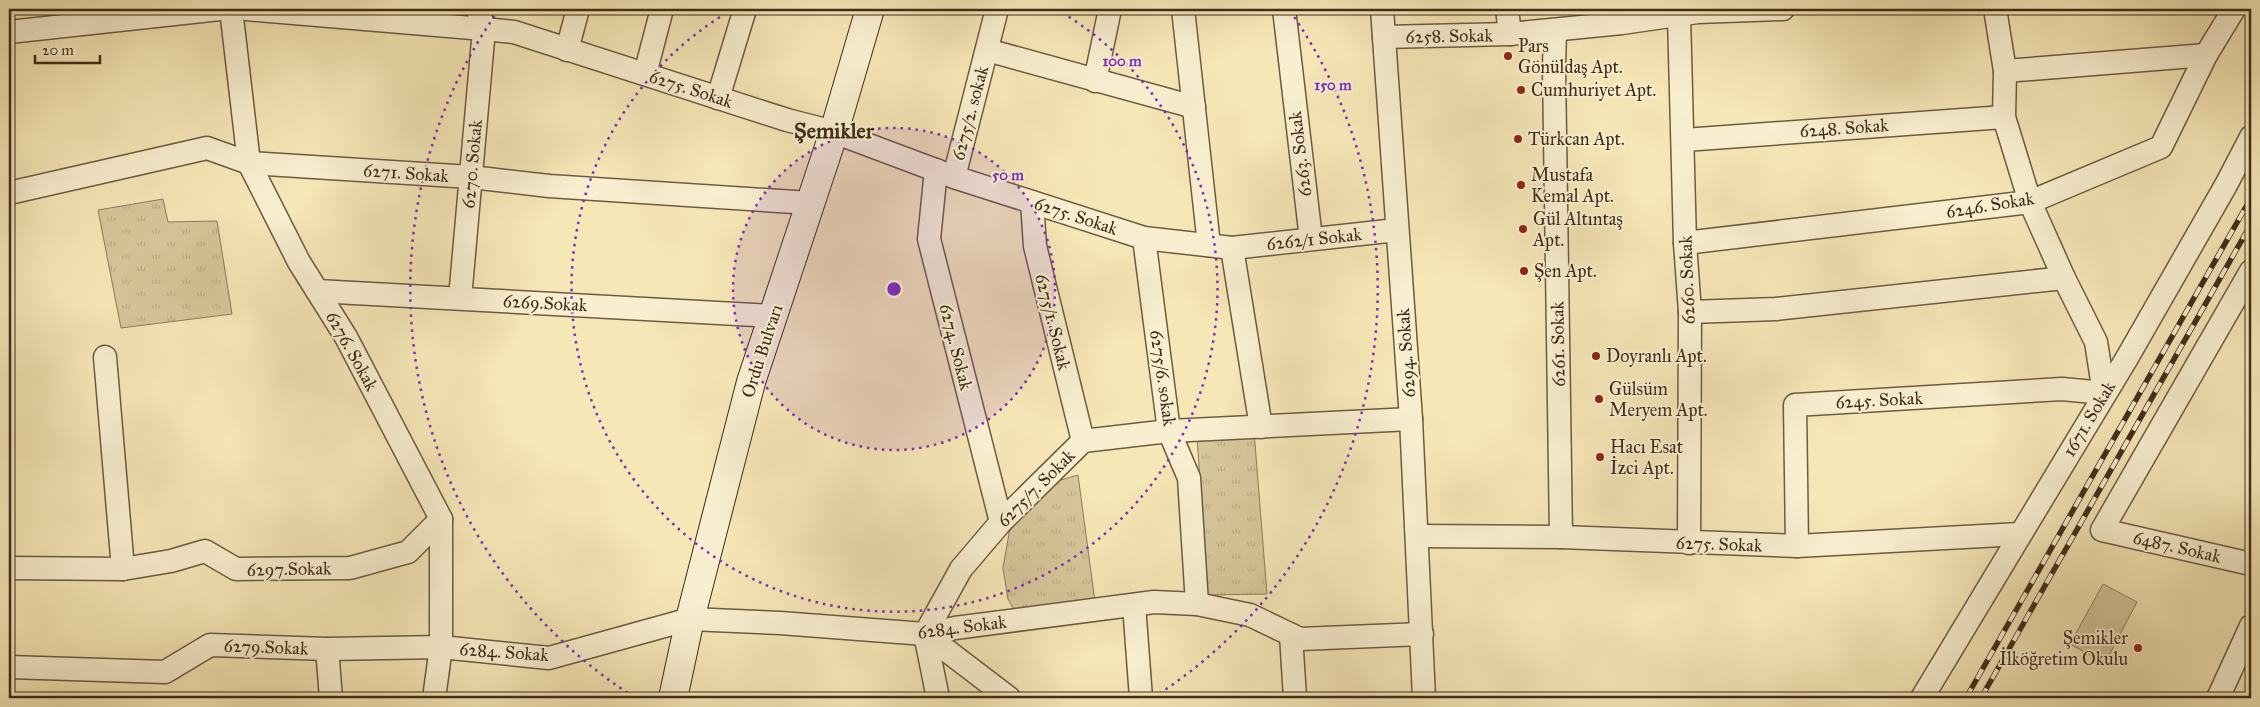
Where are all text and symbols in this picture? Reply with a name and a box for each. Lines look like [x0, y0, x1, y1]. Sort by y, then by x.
street label: 6258. Sokak [1405, 24, 1493, 48]
scale bar [35, 32, 100, 64]
place label: Pars Gönüldaş Apt. [1518, 35, 1623, 78]
text: 20 m [42, 41, 74, 59]
marker: Pars Gönüldaş Apt. [1502, 50, 1514, 62]
text: 100 m [1102, 52, 1142, 70]
street label: 6275/2. sokak [947, 63, 993, 163]
street label: 6275. Sokak [646, 65, 736, 113]
text: 150 m [1314, 76, 1352, 94]
place label: Cumhuriyet Apt. [1531, 79, 1656, 101]
marker: Cumhuriyet Apt. [1515, 84, 1527, 96]
street label: 6263. Sokak [1284, 109, 1316, 198]
street label: 6248. Sokak [1799, 114, 1890, 142]
district label: Şemikler [794, 117, 875, 144]
street label: 6270. Sokak [457, 118, 487, 209]
place label: Türkcan Apt. [1528, 128, 1625, 150]
marker: Türkcan Apt. [1512, 133, 1524, 145]
street label: 6271. Sokak [362, 159, 450, 187]
place label: Mustafa Kemal Apt. [1531, 164, 1614, 207]
text: 50 m [992, 166, 1024, 184]
marker: Mustafa Kemal Apt. [1515, 179, 1527, 191]
street label: 6246. Sokak [1944, 187, 2036, 223]
street label: 6275. Sokak [1031, 192, 1121, 240]
place label: Gül Altıntaş Apt. [1532, 208, 1623, 251]
street label: 6262/1 Sokak [1265, 223, 1363, 255]
marker: Gül Altıntaş Apt. [1517, 223, 1529, 235]
street label: 6260. Sokak [1674, 234, 1700, 325]
place label: Şen Apt. [1534, 260, 1597, 282]
marker: Şen Apt. [1518, 265, 1530, 277]
street label: 6275/1. Sokak [1030, 271, 1076, 373]
centre of rings [885, 280, 903, 298]
street label: 6269.Sokak [502, 290, 588, 316]
street label: 6261. Sokak [1546, 300, 1570, 387]
street label: Ordu Bulvarı [737, 301, 787, 400]
street label: 6274. Sokak [935, 301, 978, 393]
street label: 6276. Sokak [321, 307, 383, 395]
street label: 6294. Sokak [1392, 307, 1420, 398]
street label: 6275/6. sokak [1145, 328, 1181, 428]
place label: Doyranlı Apt. [1606, 345, 1707, 367]
marker: Doyranlı Apt. [1590, 350, 1602, 362]
street label: 1671. Sokak [2058, 377, 2120, 461]
place label: Gülsüm Meryem Apt. [1609, 378, 1708, 421]
street label: 6245. Sokak [1835, 387, 1924, 413]
marker: Gülsüm Meryem Apt. [1593, 393, 1605, 405]
place label: Hacı Esat İzci Apt. [1610, 436, 1684, 479]
street label: 6275/7. Sokak [993, 444, 1080, 531]
marker: Hacı Esat İzci Apt. [1594, 451, 1606, 463]
street label: 6487. Sokak [2131, 526, 2224, 568]
street label: 6275. Sokak [1675, 531, 1763, 557]
street label: 6297.Sokak [246, 557, 332, 581]
street label: 6284. Sokak [916, 611, 1008, 643]
place label: Şemikler İlköğretim Okulu [1999, 627, 2128, 671]
street label: 6279.Sokak [223, 635, 309, 659]
street label: 6284. Sokak [459, 638, 550, 666]
marker: Şemikler İlköğretim Okulu [2132, 642, 2144, 654]

